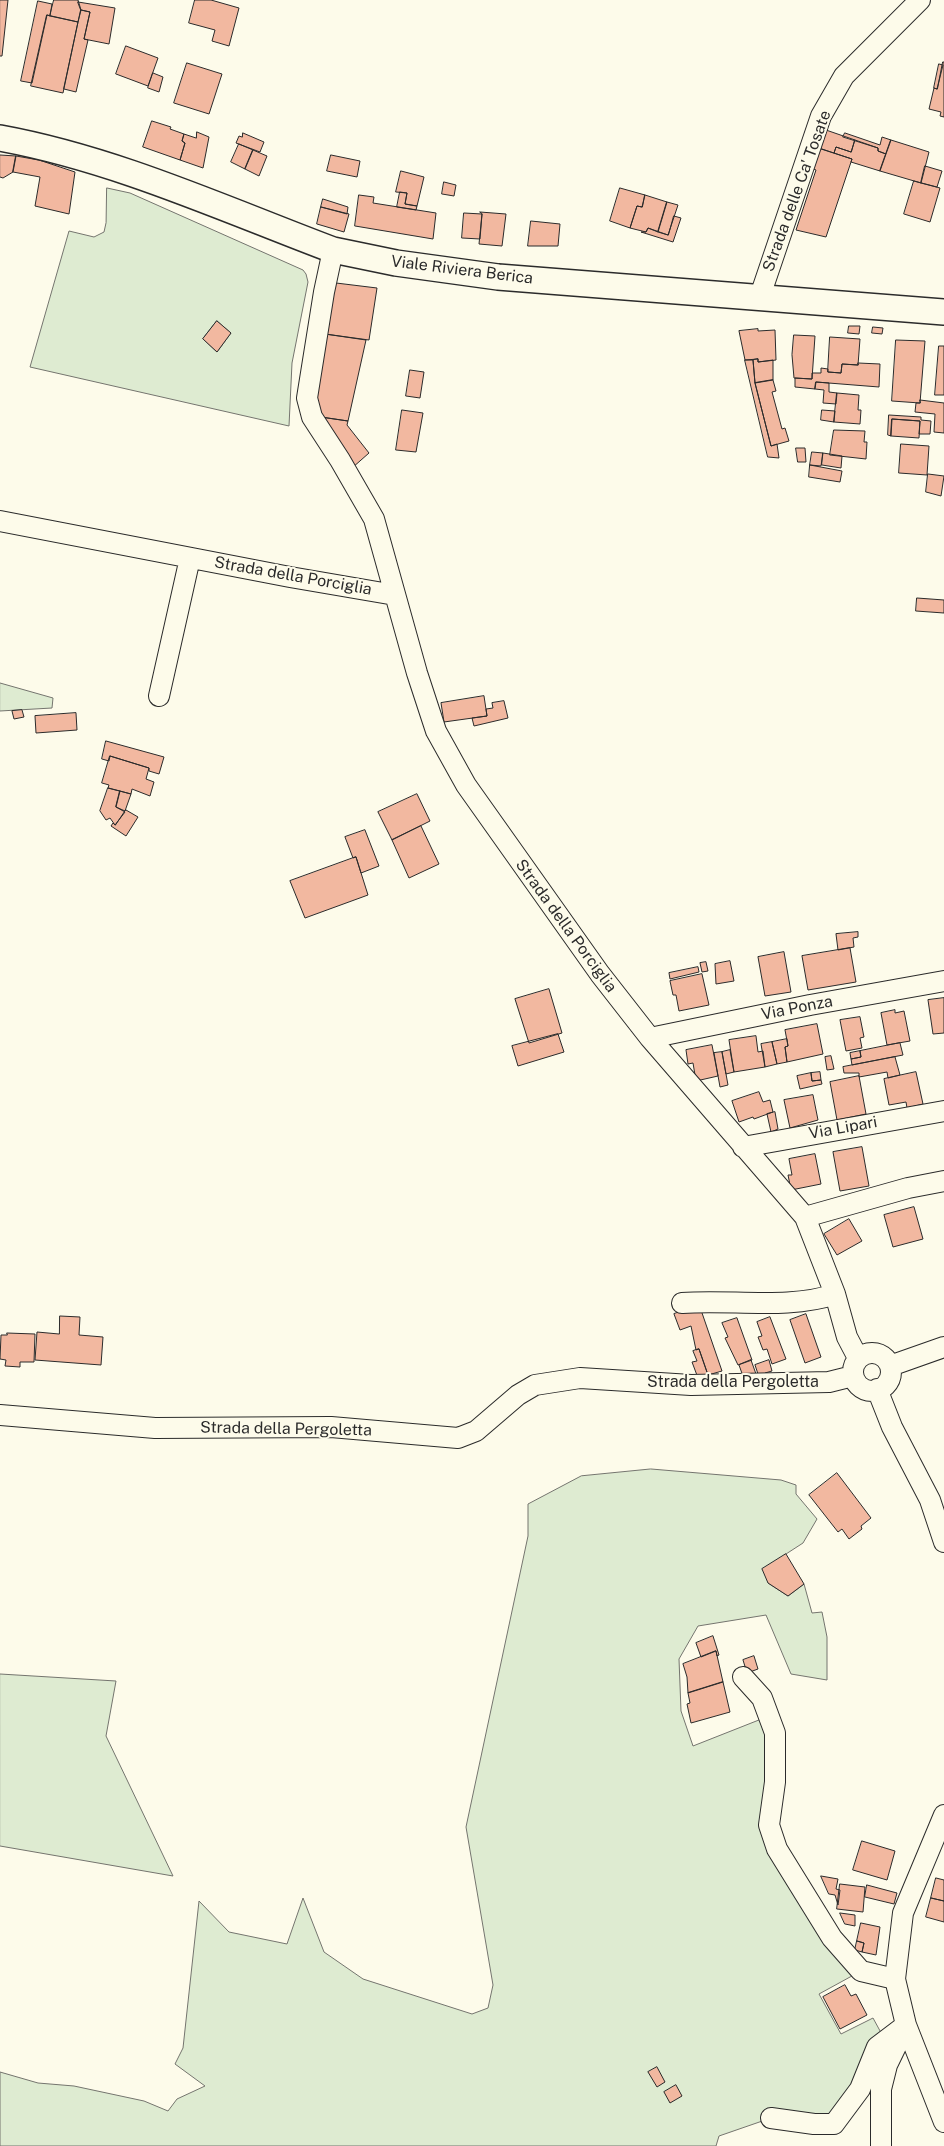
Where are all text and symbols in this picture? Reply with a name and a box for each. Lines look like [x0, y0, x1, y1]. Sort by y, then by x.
street label: Strada delle Ca' Tosate [759, 108, 835, 274]
street label: Viale Riviera Berica [390, 252, 534, 288]
street label: Strada della Porciglia [213, 553, 373, 599]
street label: Strada della Porciglia [511, 856, 621, 996]
street label: Via Ponza [760, 992, 834, 1024]
street label: Via Lipari [807, 1113, 879, 1143]
street label: Strada della Pergoletta [647, 1372, 819, 1392]
street label: Strada della Pergoletta [200, 1418, 372, 1440]

